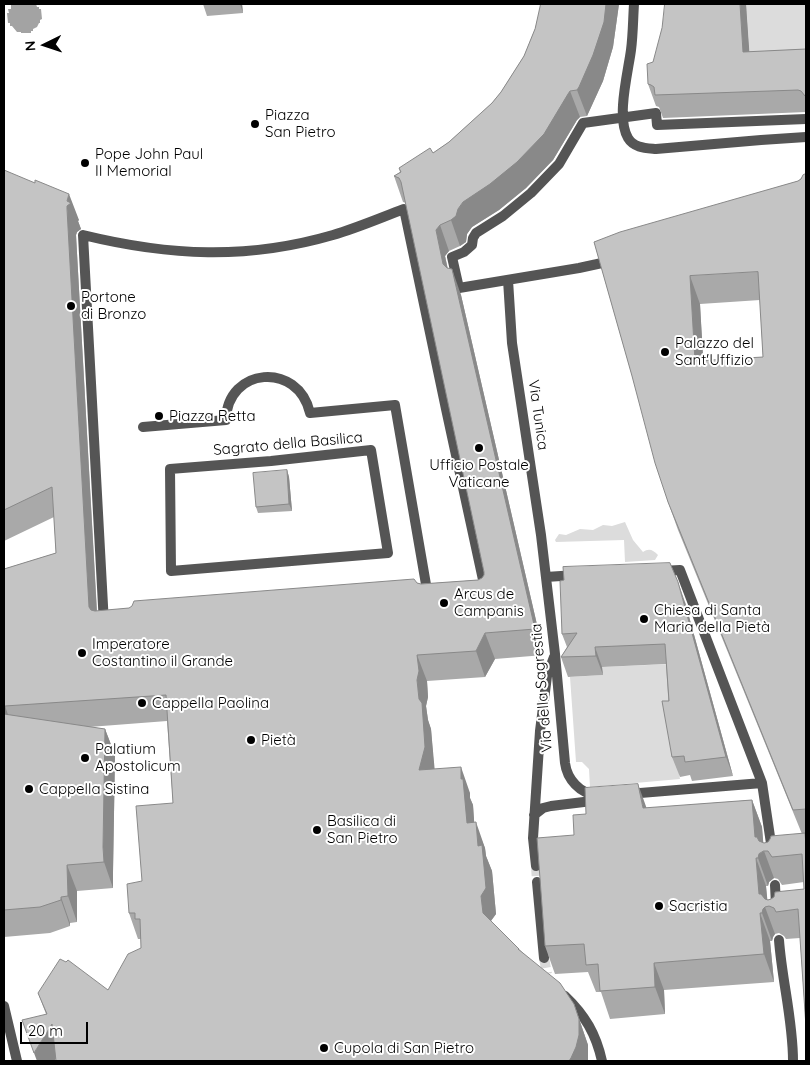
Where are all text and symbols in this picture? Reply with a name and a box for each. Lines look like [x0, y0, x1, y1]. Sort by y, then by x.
north arrow [20, 20, 70, 70]
text: N [21, 40, 39, 52]
place label: Piazza San Pietro [265, 106, 335, 141]
marker: Piazza San Pietro [249, 118, 261, 130]
place label: Pope John Paul II Memorial [95, 145, 203, 180]
marker: Pope John Paul II Memorial [79, 157, 91, 169]
place label: Portone di Bronzo [81, 288, 146, 323]
marker: Portone di Bronzo [65, 300, 77, 312]
place label: Palazzo del Sant'Uffizio [675, 334, 754, 369]
marker: Palazzo del Sant'Uffizio [659, 346, 671, 358]
street label: Via Tunica [524, 379, 552, 451]
place label: Piazza Retta [169, 407, 256, 425]
marker: Piazza Retta [153, 410, 165, 422]
street label: Sagrato della Basilica [213, 428, 363, 460]
marker: Ufficio Postale Vaticane [473, 442, 485, 454]
place label: Ufficio Postale Vaticane [429, 456, 529, 491]
place label: Arcus de Campanis [454, 585, 524, 620]
marker: Arcus de Campanis [438, 597, 450, 609]
place label: Chiesa di Santa Maria della Pietà [654, 601, 770, 636]
marker: Chiesa di Santa Maria della Pietà [638, 613, 650, 625]
street label: Via della Sagrestia [527, 623, 557, 753]
place label: Imperatore Costantino il Grande [92, 635, 233, 670]
marker: Imperatore Costantino il Grande [76, 647, 88, 659]
place label: Cappella Paolina [152, 694, 269, 712]
marker: Cappella Paolina [136, 697, 148, 709]
place label: Pietà [261, 731, 296, 749]
marker: Pietà [245, 734, 257, 746]
place label: Palatium Apostolicum [95, 740, 181, 775]
marker: Palatium Apostolicum [79, 752, 91, 764]
place label: Cappella Sistina [39, 780, 149, 798]
marker: Cappella Sistina [23, 783, 35, 795]
place label: Basilica di San Pietro [327, 812, 397, 847]
marker: Basilica di San Pietro [311, 824, 323, 836]
place label: Sacristia [669, 897, 728, 915]
marker: Sacristia [653, 900, 665, 912]
scale bar [22, 1012, 90, 1044]
text: 20 m [28, 1021, 63, 1040]
place label: Cupola di San Pietro [334, 1039, 474, 1057]
marker: Cupola di San Pietro [318, 1042, 330, 1054]

